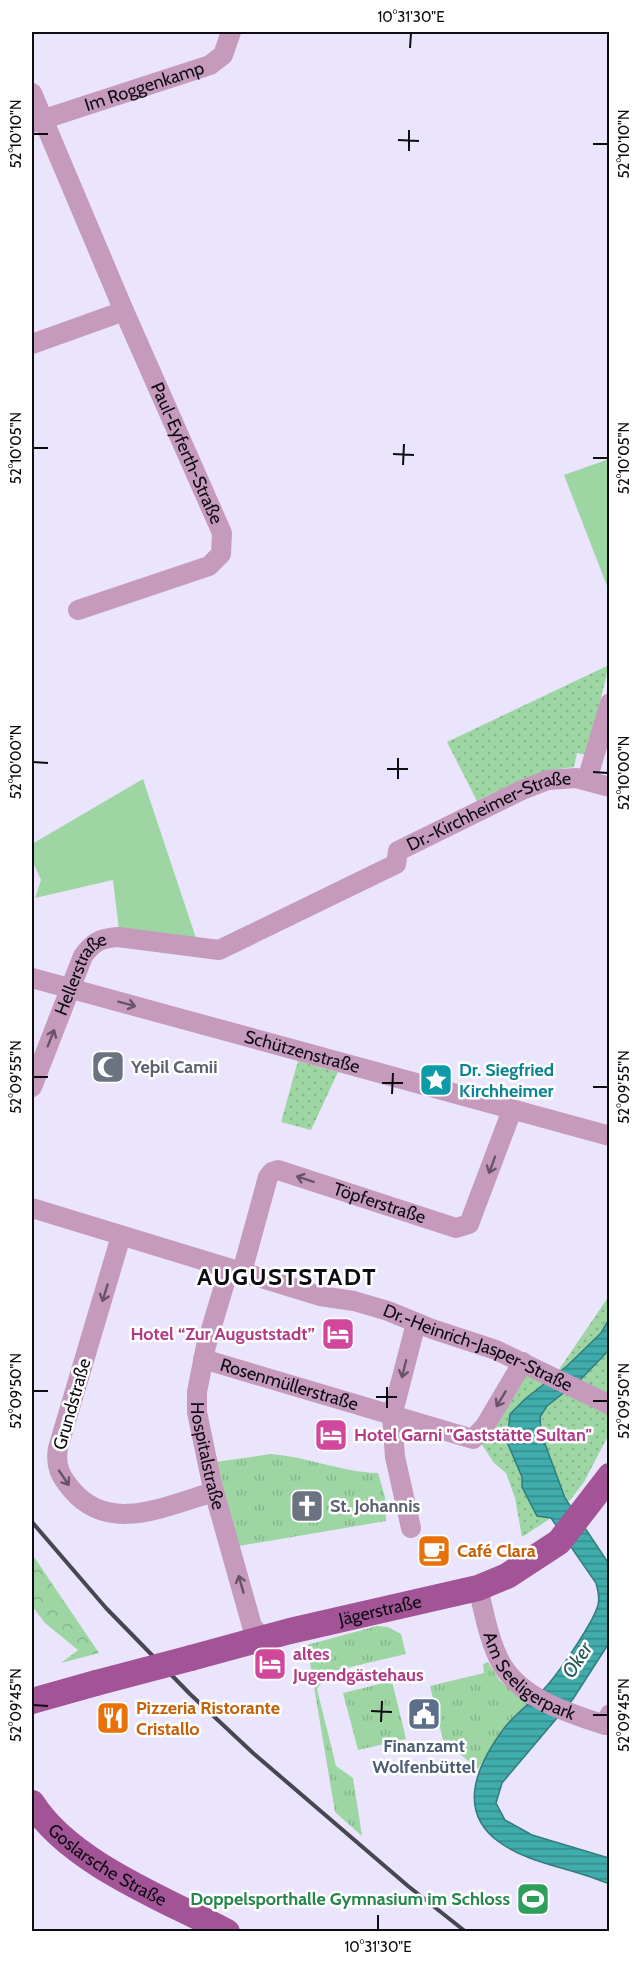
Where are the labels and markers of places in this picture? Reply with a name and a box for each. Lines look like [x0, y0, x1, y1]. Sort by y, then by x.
mosque icon: Yeþil Camii [90, 1049, 126, 1085]
place label: Yeþil Camii [130, 1056, 217, 1078]
place label: Dr. Siegfried Kirchheimer [459, 1059, 554, 1102]
place icon: Dr. Siegfried Kirchheimer [418, 1062, 454, 1098]
hotel icon: Hotel “Zur Auguststadt” [320, 1316, 356, 1352]
place label: Hotel “Zur Auguststadt” [130, 1323, 315, 1345]
hotel icon: Hotel Garni "Gaststätte Sultan" [313, 1417, 349, 1453]
place label: Hotel Garni "Gaststätte Sultan" [354, 1424, 592, 1446]
church icon: St. Johannis [289, 1488, 325, 1524]
place label: St. Johannis [330, 1495, 421, 1517]
cafe icon: Café Clara [416, 1533, 452, 1569]
place label: Café Clara [457, 1540, 536, 1562]
place label: altes Jugendgästehaus [292, 1643, 424, 1686]
hotel icon: altes Jugendgästehaus [252, 1646, 288, 1682]
public building icon: Finanzamt Wolfenbüttel [406, 1696, 442, 1732]
place label: Pizzeria Ristorante Cristallo [136, 1697, 280, 1740]
restaurant icon: Pizzeria Ristorante Cristallo [95, 1700, 131, 1736]
place label: Finanzamt Wolfenbüttel [372, 1735, 476, 1778]
sports icon: Doppelsporthalle Gymnasium im Schloss [515, 1881, 551, 1917]
place label: Doppelsporthalle Gymnasium im Schloss [190, 1888, 510, 1910]

